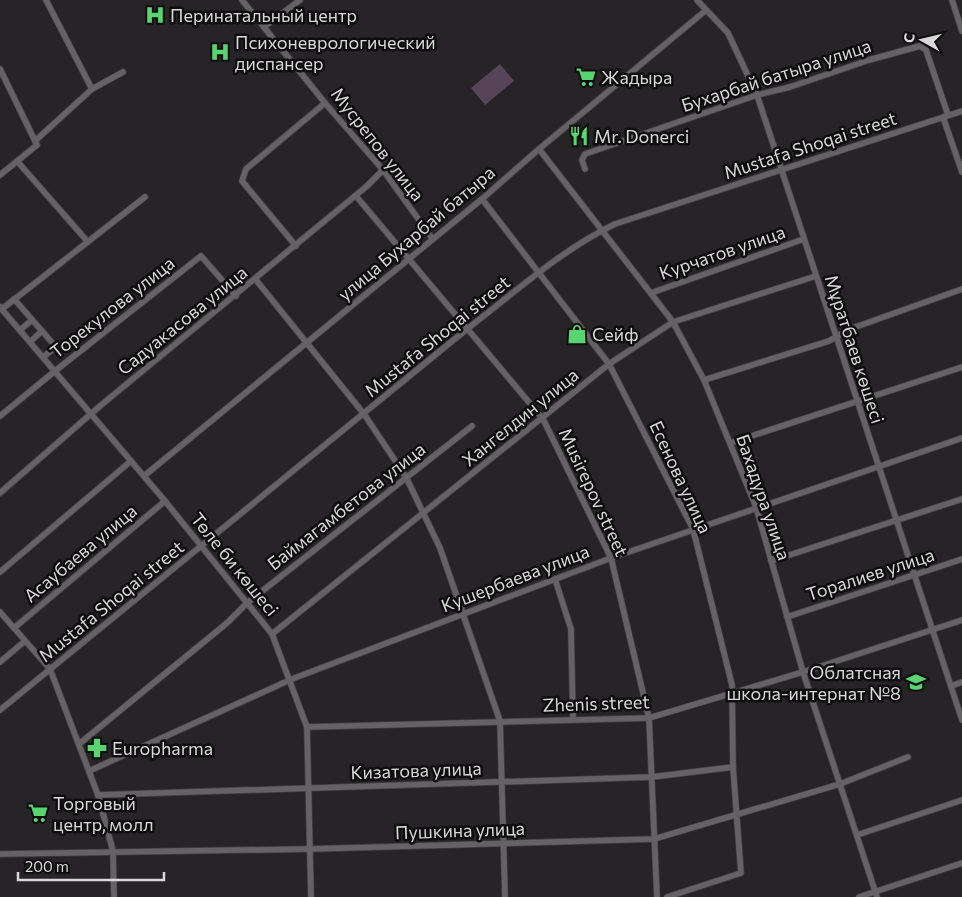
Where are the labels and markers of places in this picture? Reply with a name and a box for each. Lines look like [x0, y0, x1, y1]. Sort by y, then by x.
hospital icon: Перинатальный центр [144, 4, 166, 26]
place label: Перинатальный центр [170, 4, 357, 26]
place label: Психоневрологический диспансер [235, 31, 436, 74]
hospital icon: Психоневрологический диспансер [209, 41, 231, 63]
supermarket icon: Жадыра [575, 66, 597, 88]
place label: Жадыра [601, 66, 672, 88]
restaurant icon: Mr. Donerci [568, 125, 590, 147]
place label: Mr. Donerci [594, 125, 689, 147]
shop icon: Сейф [566, 323, 588, 345]
place label: Сейф [592, 323, 638, 345]
place label: Облатсная школа-интернат №8 [726, 661, 901, 704]
school or university icon: Облатсная школа-интернат №8 [905, 671, 927, 693]
pharmacy icon: Europharma [86, 737, 108, 759]
place label: Europharma [112, 737, 213, 759]
place label: Торговый центр, молл [53, 792, 154, 835]
supermarket icon: Торговый центр, молл [27, 802, 49, 824]

